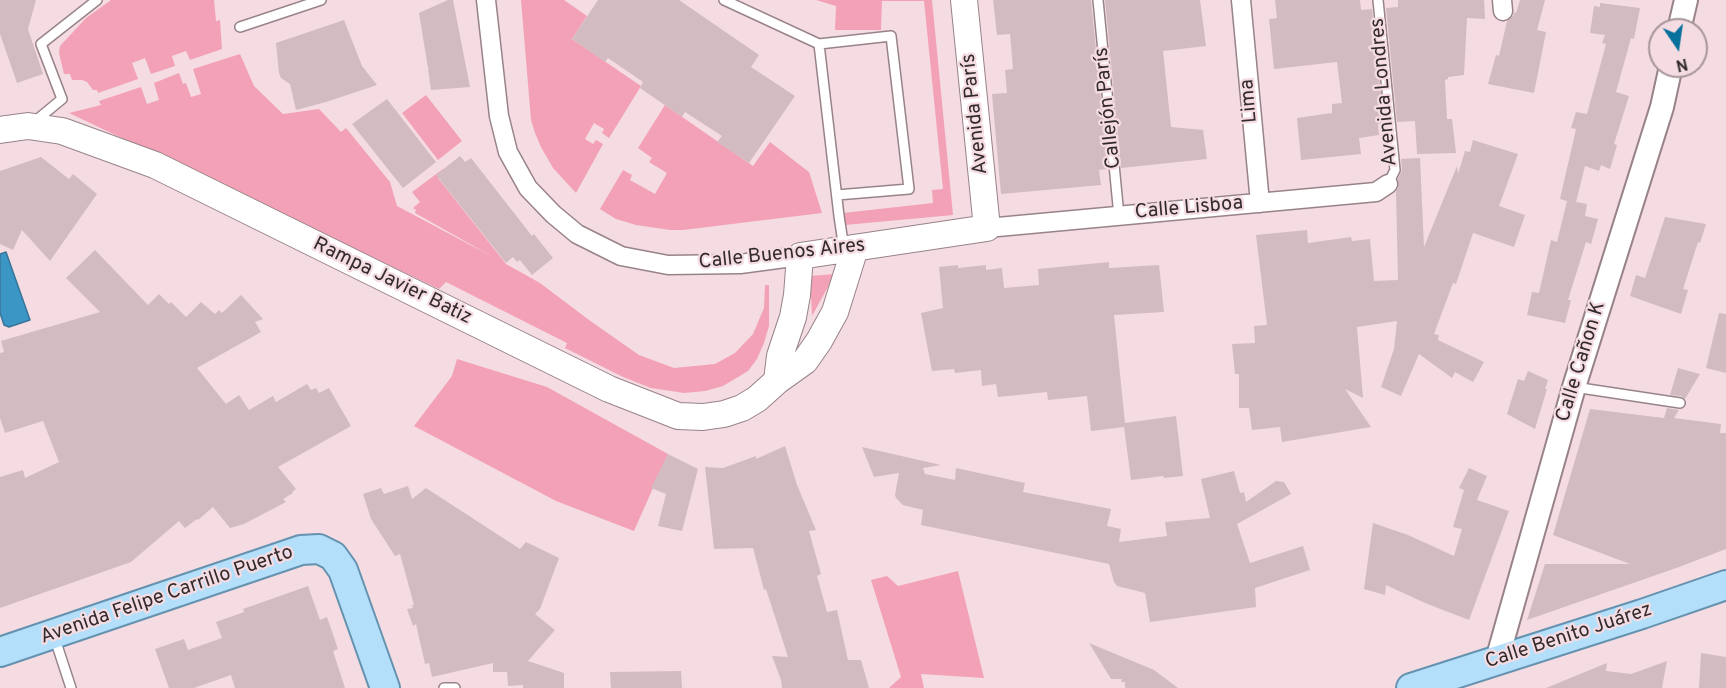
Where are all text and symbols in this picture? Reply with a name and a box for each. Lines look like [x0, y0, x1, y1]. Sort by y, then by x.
street label: Avenida Londres [1367, 17, 1403, 167]
north arrow [1648, 18, 1708, 78]
street label: Callejón París [1091, 46, 1127, 170]
street label: Avenida París [958, 52, 994, 176]
text: N [1674, 53, 1689, 75]
street label: Lima [1236, 78, 1264, 124]
street label: Calle Lisboa [1134, 192, 1244, 226]
street label: Rampa Javier Batiz [309, 233, 475, 331]
street label: Calle Buenos Aires [698, 234, 866, 276]
street label: Calle Cañon K [1552, 299, 1612, 425]
street label: Avenida Felipe Carrillo Puerto [37, 541, 297, 651]
street label: Calle Benito Juárez [1483, 599, 1655, 675]

